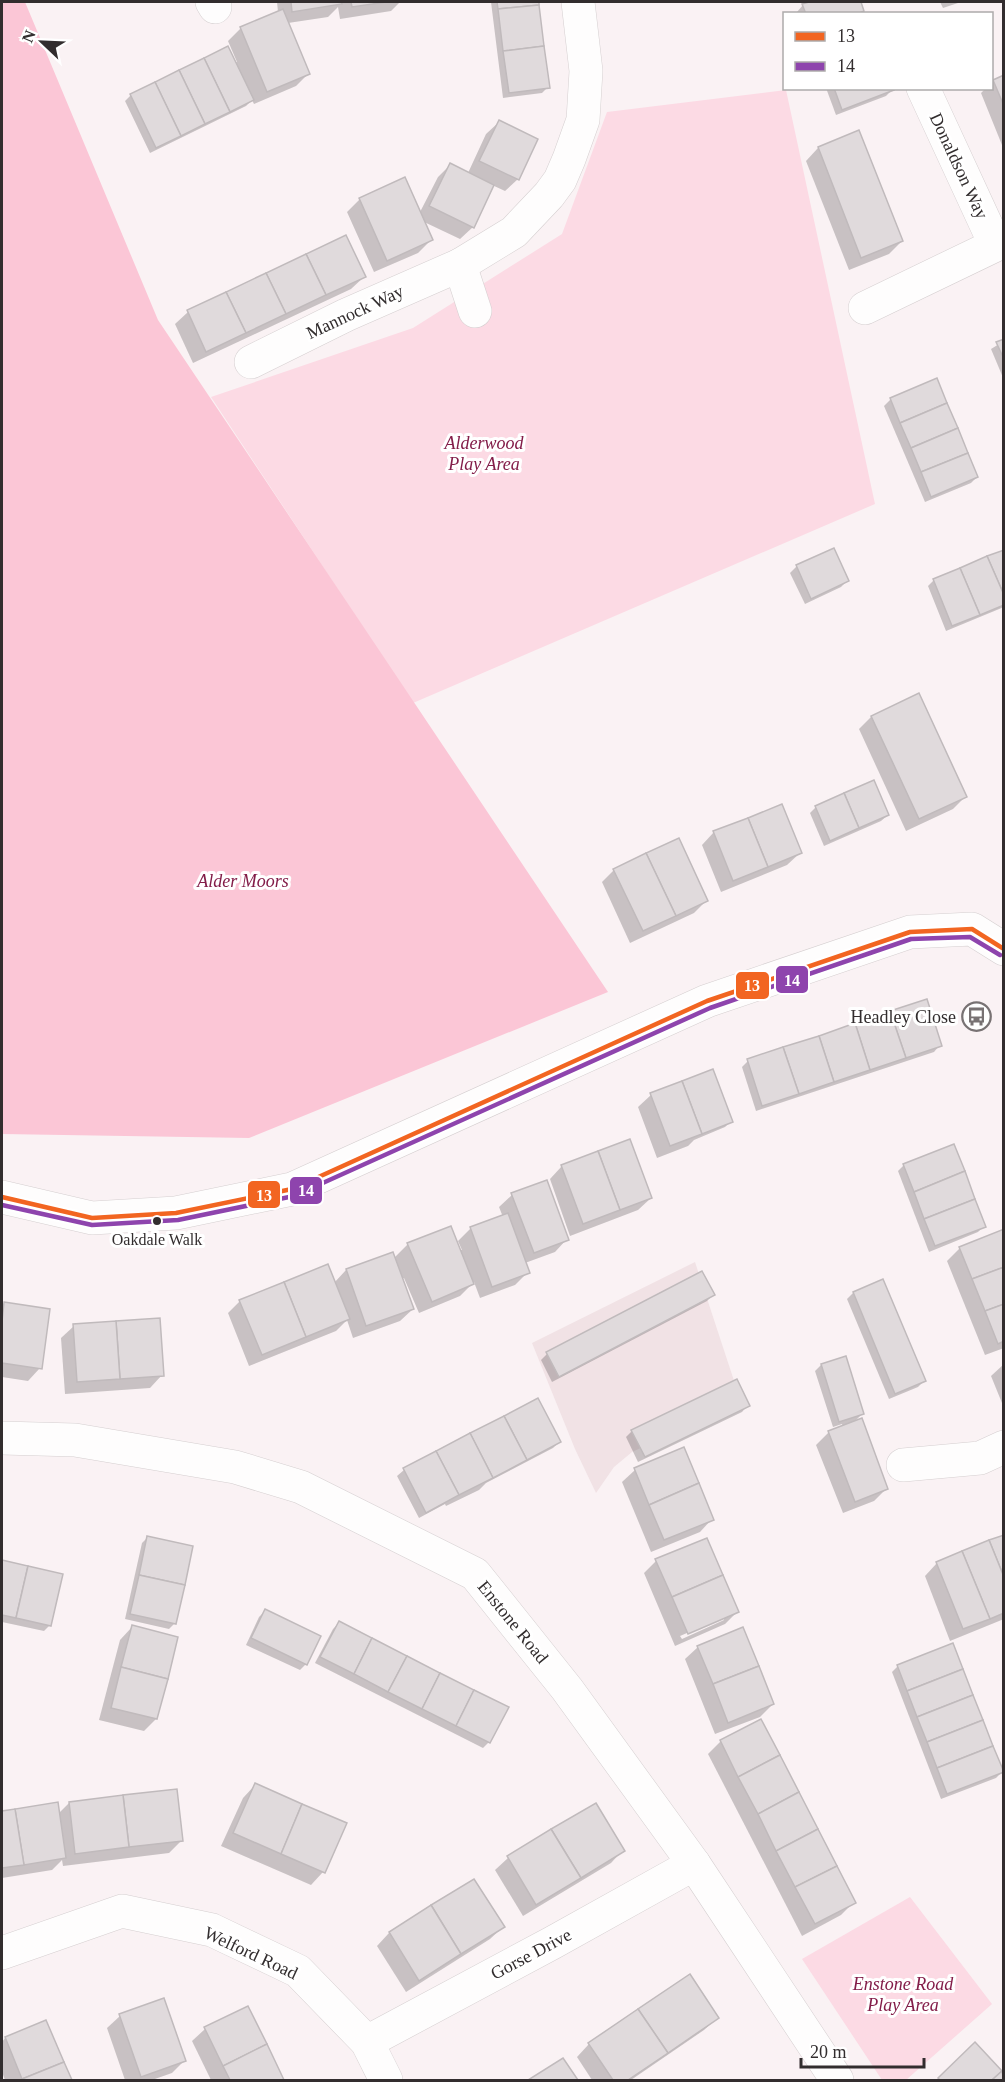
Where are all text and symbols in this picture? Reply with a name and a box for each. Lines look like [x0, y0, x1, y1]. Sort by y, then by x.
north arrow [12, 12, 72, 72]
legend [783, 12, 993, 90]
text: 13 [837, 26, 855, 46]
text: N [19, 27, 39, 45]
text: 14 [837, 56, 855, 76]
street label: Donaldson Way [926, 110, 992, 222]
street label: Mannock Way [303, 281, 407, 343]
park label: Alderwood Play Area [444, 433, 524, 474]
park label: Alder Moors [196, 871, 289, 891]
line badge: 14 [775, 965, 809, 994]
line badge: 13 [735, 971, 770, 1000]
text: 14 [784, 972, 800, 989]
text: 13 [744, 977, 760, 994]
bus stop icon: Headley Close [961, 1001, 993, 1033]
place label: Headley Close [851, 1007, 956, 1027]
line badge: 14 [289, 1176, 323, 1205]
line badge: 13 [247, 1180, 281, 1209]
text: 14 [298, 1182, 314, 1199]
text: 13 [256, 1187, 272, 1204]
marker: Oakdale Walk [151, 1215, 163, 1227]
place label: Oakdale Walk [112, 1231, 202, 1248]
street label: Enstone Road [474, 1577, 552, 1667]
street label: Welford Road [201, 1923, 301, 1983]
street label: Gorse Drive [487, 1924, 575, 1984]
park label: Enstone Road Play Area [852, 1974, 954, 2015]
scale bar [801, 2031, 924, 2069]
text: 20 m [810, 2042, 847, 2062]

